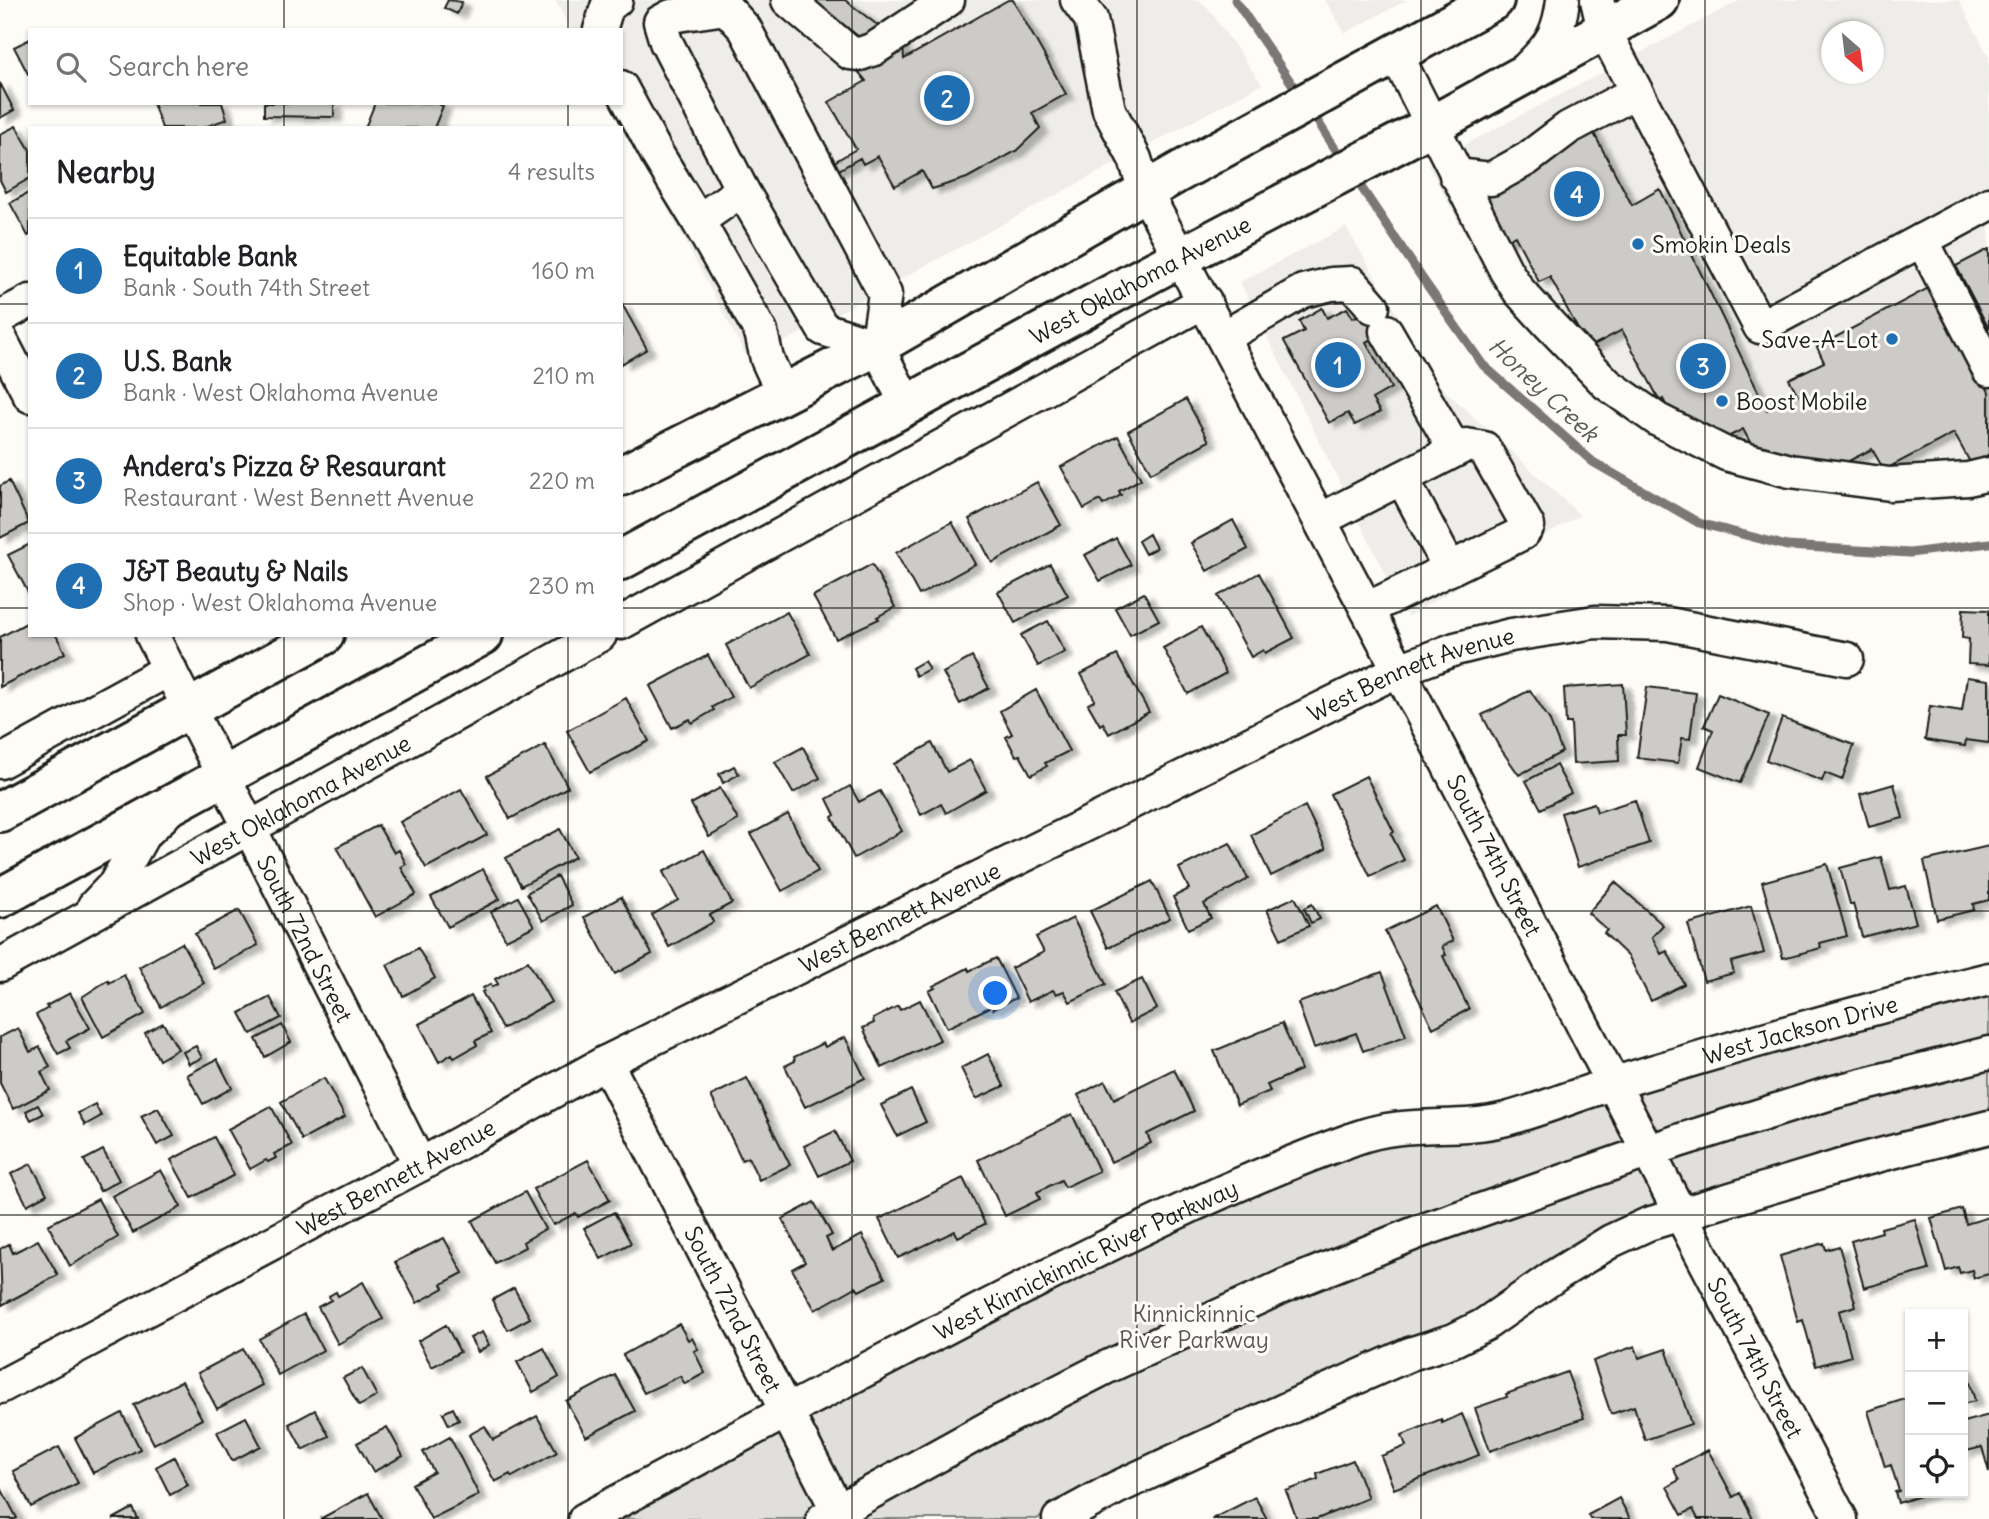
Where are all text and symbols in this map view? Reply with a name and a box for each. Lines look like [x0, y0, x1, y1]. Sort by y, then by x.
north arrow [1821, 21, 1884, 84]
search box [28, 28, 623, 105]
icon: search [52, 48, 90, 86]
text: Search here [108, 50, 249, 83]
pin: 2 [924, 72, 970, 124]
text: Nearby [56, 153, 156, 191]
text: 4 results [508, 157, 595, 186]
pin: 4 [1554, 168, 1600, 220]
street label: West Oklahoma Avenue [1025, 209, 1255, 350]
place label: Smokin Deals [1652, 230, 1791, 259]
marker: Smokin Deals [1630, 236, 1646, 252]
text: Equitable Bank [123, 240, 297, 273]
text: 1 [74, 256, 84, 285]
text: 160 m [532, 256, 595, 285]
text: Bank · South 74th Street [123, 273, 370, 302]
place label: Save-A-Lot [1761, 325, 1878, 354]
water label: Honey Creek [1483, 330, 1607, 449]
marker: Save-A-Lot [1884, 331, 1900, 347]
pin: 1 [1315, 339, 1361, 391]
pin: 3 [1680, 340, 1726, 392]
text: U.S. Bank [123, 345, 232, 378]
text: 2 [73, 361, 85, 390]
text: 210 m [532, 361, 595, 390]
text: Bank · West Oklahoma Avenue [123, 378, 438, 407]
place label: Boost Mobile [1736, 387, 1867, 416]
marker: Boost Mobile [1714, 393, 1730, 409]
text: Andera's Pizza & Resaurant [123, 450, 446, 483]
text: 3 [72, 466, 86, 495]
text: 220 m [529, 466, 595, 495]
text: Restaurant · West Bennett Avenue [123, 483, 474, 512]
text: J&T Beauty & Nails [123, 555, 348, 588]
text: 4 [72, 571, 86, 600]
text: 230 m [529, 571, 595, 600]
text: Shop · West Oklahoma Avenue [123, 588, 437, 617]
street label: West Bennett Avenue [1302, 620, 1517, 728]
street label: West Oklahoma Avenue [186, 728, 415, 872]
street label: South 74th Street [1441, 770, 1549, 941]
street label: South 72nd Street [251, 850, 360, 1027]
street label: West Bennett Avenue [794, 855, 1005, 979]
your location [978, 976, 1012, 1010]
street label: West Jackson Drive [1699, 988, 1901, 1070]
street label: West Bennett Avenue [292, 1112, 500, 1242]
street label: West Kinnickinnic River Parkway [929, 1175, 1241, 1347]
street label: South 72nd Street [679, 1221, 789, 1397]
street label: South 74th Street [1702, 1272, 1810, 1443]
park label: Kinnickinnic River Parkway [1119, 1299, 1269, 1353]
map controls [1905, 1309, 1968, 1498]
button: + [1905, 1309, 1968, 1372]
button: − [1905, 1372, 1968, 1435]
button: locate [1905, 1435, 1968, 1498]

